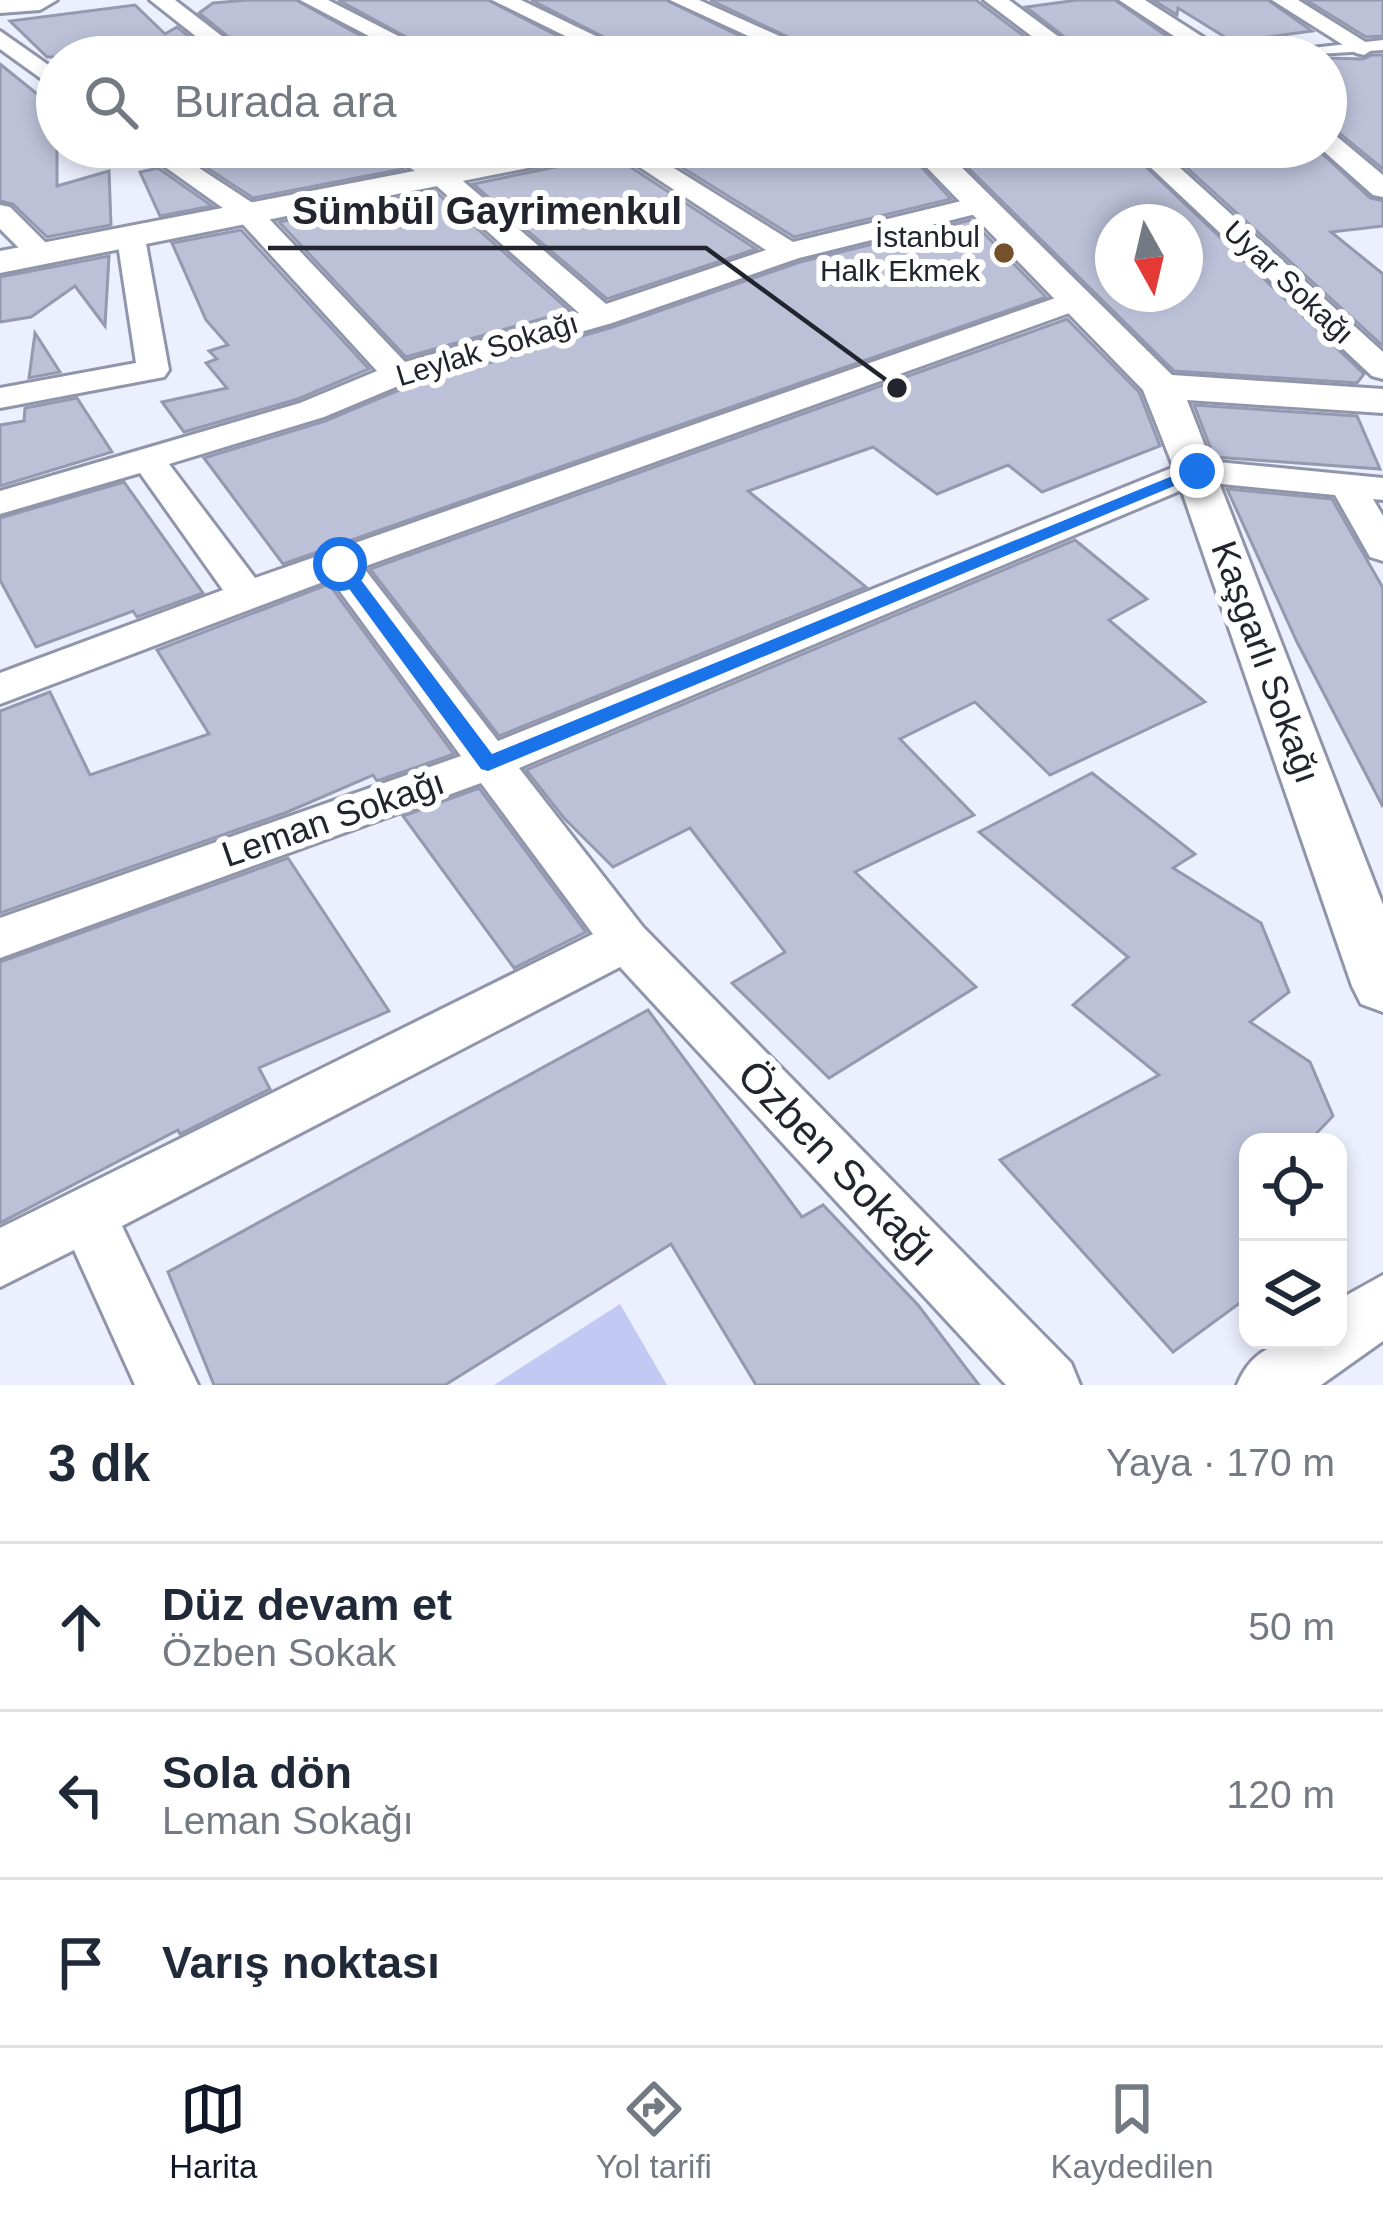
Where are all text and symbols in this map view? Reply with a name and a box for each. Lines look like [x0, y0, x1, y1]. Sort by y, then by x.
search box [36, 36, 1347, 168]
icon: search [78, 69, 144, 135]
text: Burada ara [174, 76, 397, 127]
callout: Sümbül Gayrimenkul [268, 173, 706, 248]
text: Sümbül Gayrimenkul [292, 189, 682, 232]
north arrow [1095, 204, 1203, 312]
street label: Uyar Sokağı [1217, 214, 1361, 350]
place label: İstanbul Halk Ekmek [820, 220, 981, 287]
marker: İstanbul Halk Ekmek [991, 240, 1017, 266]
street label: Leylak Sokağı [392, 306, 582, 392]
route end [1170, 444, 1224, 498]
street label: Kaşgarlı Sokağı [1203, 536, 1329, 788]
route start [313, 537, 367, 591]
street label: Leman Sokağı [217, 761, 449, 875]
street label: Özben Sokağı [729, 1051, 947, 1275]
map controls [1239, 1133, 1347, 1349]
button: locate [1239, 1133, 1347, 1241]
button: layers [1239, 1241, 1347, 1349]
text: 3 dk [48, 1435, 150, 1492]
text: Yaya · 170 m [1106, 1441, 1335, 1484]
text: Düz devam et [162, 1579, 452, 1630]
icon: ahead [48, 1594, 114, 1660]
text: 50 m [1248, 1605, 1335, 1648]
text: Özben Sokak [162, 1631, 396, 1674]
text: Sola dön [162, 1747, 352, 1798]
icon: left [48, 1762, 114, 1828]
text: 120 m [1227, 1773, 1335, 1816]
text: Leman Sokağı [162, 1799, 414, 1842]
icon: arrive [48, 1930, 114, 1996]
text: Varış noktası [162, 1937, 440, 1988]
tab: Harita [169, 2076, 257, 2186]
tab: Yol tarifi [596, 2076, 712, 2186]
tab: Kaydedilen [1050, 2076, 1214, 2186]

